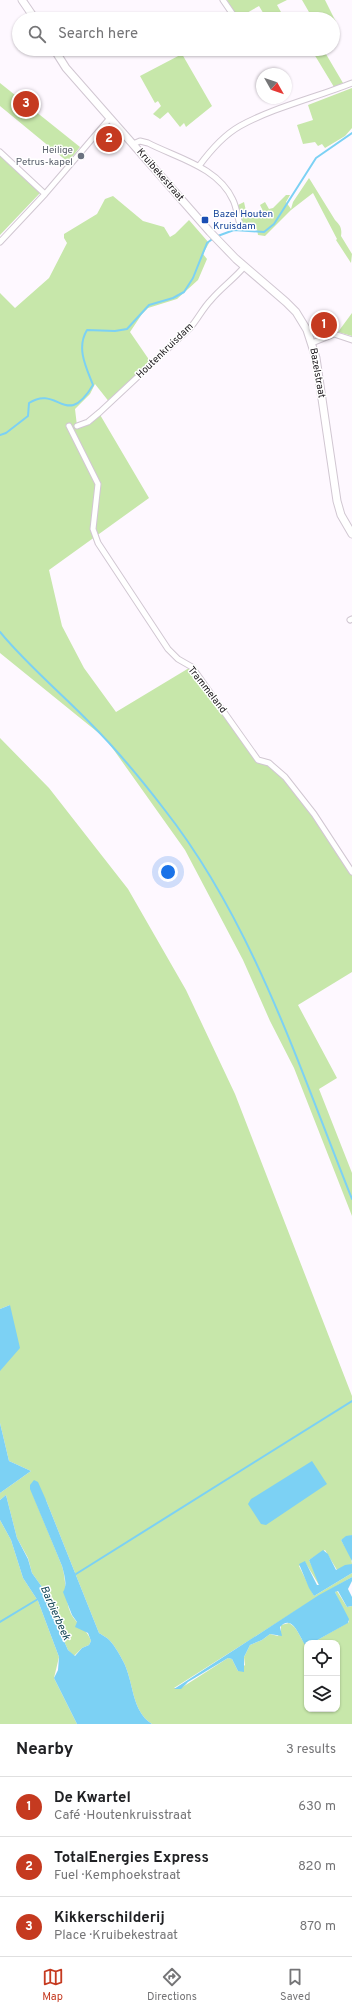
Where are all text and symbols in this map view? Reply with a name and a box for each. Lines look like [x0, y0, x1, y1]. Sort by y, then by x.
search box [12, 12, 340, 56]
icon: search [26, 23, 48, 45]
text: Search here [58, 25, 138, 44]
north arrow [256, 68, 292, 104]
pin: 3 [13, 89, 39, 119]
pin: 2 [96, 124, 122, 154]
place label: Heilige Petrus-kapel [16, 144, 73, 169]
street label: Kruibekestraat [133, 146, 187, 204]
marker: Heilige Petrus-kapel [76, 151, 86, 161]
place label: Bazel Houten Kruisdam [213, 208, 273, 233]
marker: Bazel Houten Kruisdam [200, 215, 210, 225]
pin: 1 [311, 310, 337, 340]
street label: Houtenkruisdam [134, 320, 196, 382]
street label: Bazelstraat [306, 347, 328, 399]
street label: Trammeland [185, 664, 229, 716]
your location [158, 862, 178, 882]
water label: Barbierbeek [37, 1583, 73, 1643]
map controls [304, 1640, 340, 1712]
button: locate [304, 1640, 340, 1676]
button: layers [304, 1676, 340, 1712]
text: Nearby [16, 1739, 73, 1761]
text: 3 results [286, 1742, 336, 1758]
text: De Kwartel [54, 1789, 131, 1808]
text: 1 [26, 1799, 32, 1815]
text: 630 m [298, 1799, 336, 1815]
text: Café · Houtenkruisstraat [54, 1808, 192, 1824]
text: TotalEnergies Express [54, 1849, 209, 1868]
text: 2 [25, 1859, 33, 1875]
text: 820 m [298, 1859, 336, 1875]
text: Fuel · Kemphoekstraat [54, 1868, 181, 1884]
text: Kikkerschilderij [54, 1909, 165, 1928]
text: 3 [25, 1919, 33, 1935]
text: 870 m [299, 1919, 336, 1935]
text: Place · Kruibekestraat [54, 1928, 178, 1944]
tab: Map [42, 1966, 64, 2004]
tab: Directions [147, 1966, 197, 2004]
tab: Saved [280, 1966, 310, 2004]

